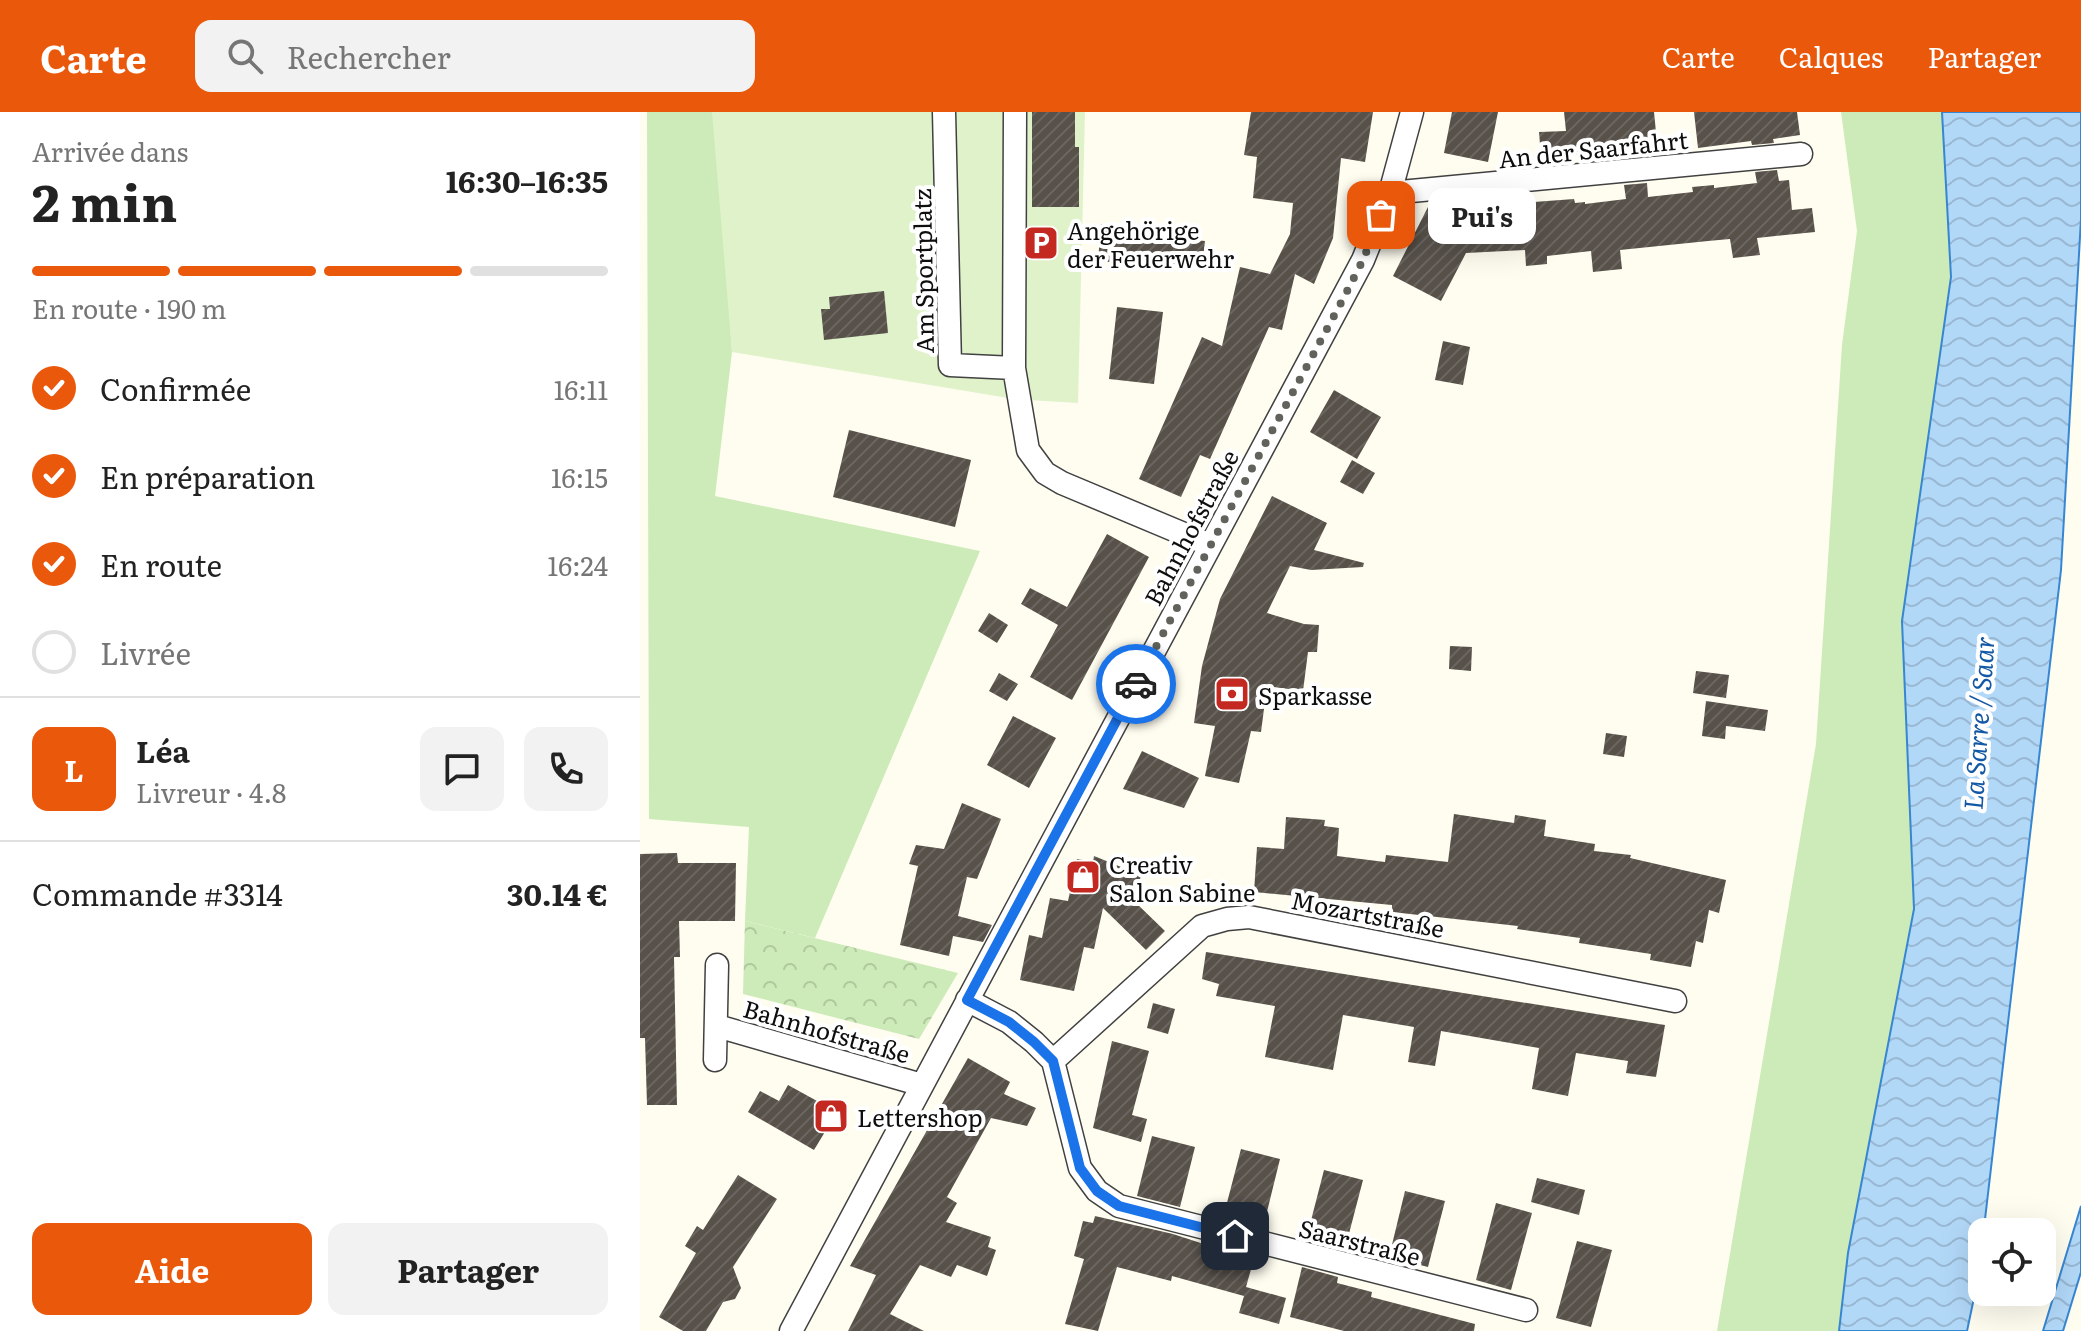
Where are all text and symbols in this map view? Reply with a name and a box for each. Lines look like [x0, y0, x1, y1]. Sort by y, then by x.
search box [195, 20, 755, 92]
text: Carte [40, 28, 147, 85]
icon: search [223, 34, 267, 78]
text: Rechercher [287, 34, 451, 78]
text: Carte [1662, 35, 1735, 77]
text: Calques [1779, 35, 1883, 77]
text: Partager [1927, 35, 2041, 77]
street label: An der Saarfahrt [1496, 121, 1690, 175]
text: Arrivée dans [32, 131, 188, 170]
text: 16:30–16:35 [446, 158, 608, 202]
text: 2 min [32, 161, 177, 238]
pin [1347, 181, 1415, 249]
callout: Pui's [1429, 187, 1537, 243]
street label: Am Sportplatz [903, 188, 941, 354]
icon: bag [1359, 193, 1403, 237]
text: Pui's [1451, 196, 1513, 235]
place label: Angehörige der Feuerwehr [1067, 212, 1235, 275]
parking icon: Angehörige der Feuerwehr [1022, 224, 1060, 262]
text: En route · 190 m [32, 288, 226, 327]
icon: check [32, 366, 76, 410]
text: Confirmée [100, 366, 251, 410]
text: 16:11 [554, 369, 608, 408]
street label: Bahnhofstraße [1134, 443, 1246, 611]
icon: check [32, 454, 76, 498]
text: En préparation [100, 454, 315, 498]
text: 16:15 [551, 457, 608, 496]
icon: check [32, 542, 76, 586]
text: En route [100, 542, 222, 586]
text: 16:24 [548, 545, 608, 584]
text: Livrée [100, 630, 191, 674]
water label: La Sarre / Saar [1951, 635, 2003, 811]
courier [1096, 644, 1176, 724]
icon: car [1114, 662, 1158, 706]
bank icon: Sparkasse [1213, 675, 1251, 713]
place label: Sparkasse [1258, 677, 1372, 712]
button: chat [420, 727, 504, 811]
button: phone [524, 727, 608, 811]
text: Léa [136, 728, 190, 772]
text: L [64, 747, 84, 791]
text: Livreur · 4.8 [136, 772, 286, 811]
place label: Creativ Salon Sabine [1109, 846, 1255, 909]
shop icon: Creativ Salon Sabine [1064, 858, 1102, 896]
text: Commande #3314 [32, 871, 283, 915]
text: 30.14 € [507, 871, 608, 915]
street label: Mozartstraße [1288, 881, 1448, 945]
street label: Bahnhofstraße [740, 989, 914, 1071]
shop icon: Lettershop [812, 1097, 850, 1135]
place label: Lettershop [857, 1099, 982, 1134]
pin [1201, 1202, 1269, 1270]
street label: Saarstraße [1296, 1209, 1424, 1273]
icon: home [1213, 1214, 1257, 1258]
map controls [1968, 1218, 2056, 1306]
button: locate [1968, 1218, 2056, 1306]
button: Aide [32, 1223, 312, 1315]
button: Partager [328, 1223, 608, 1315]

